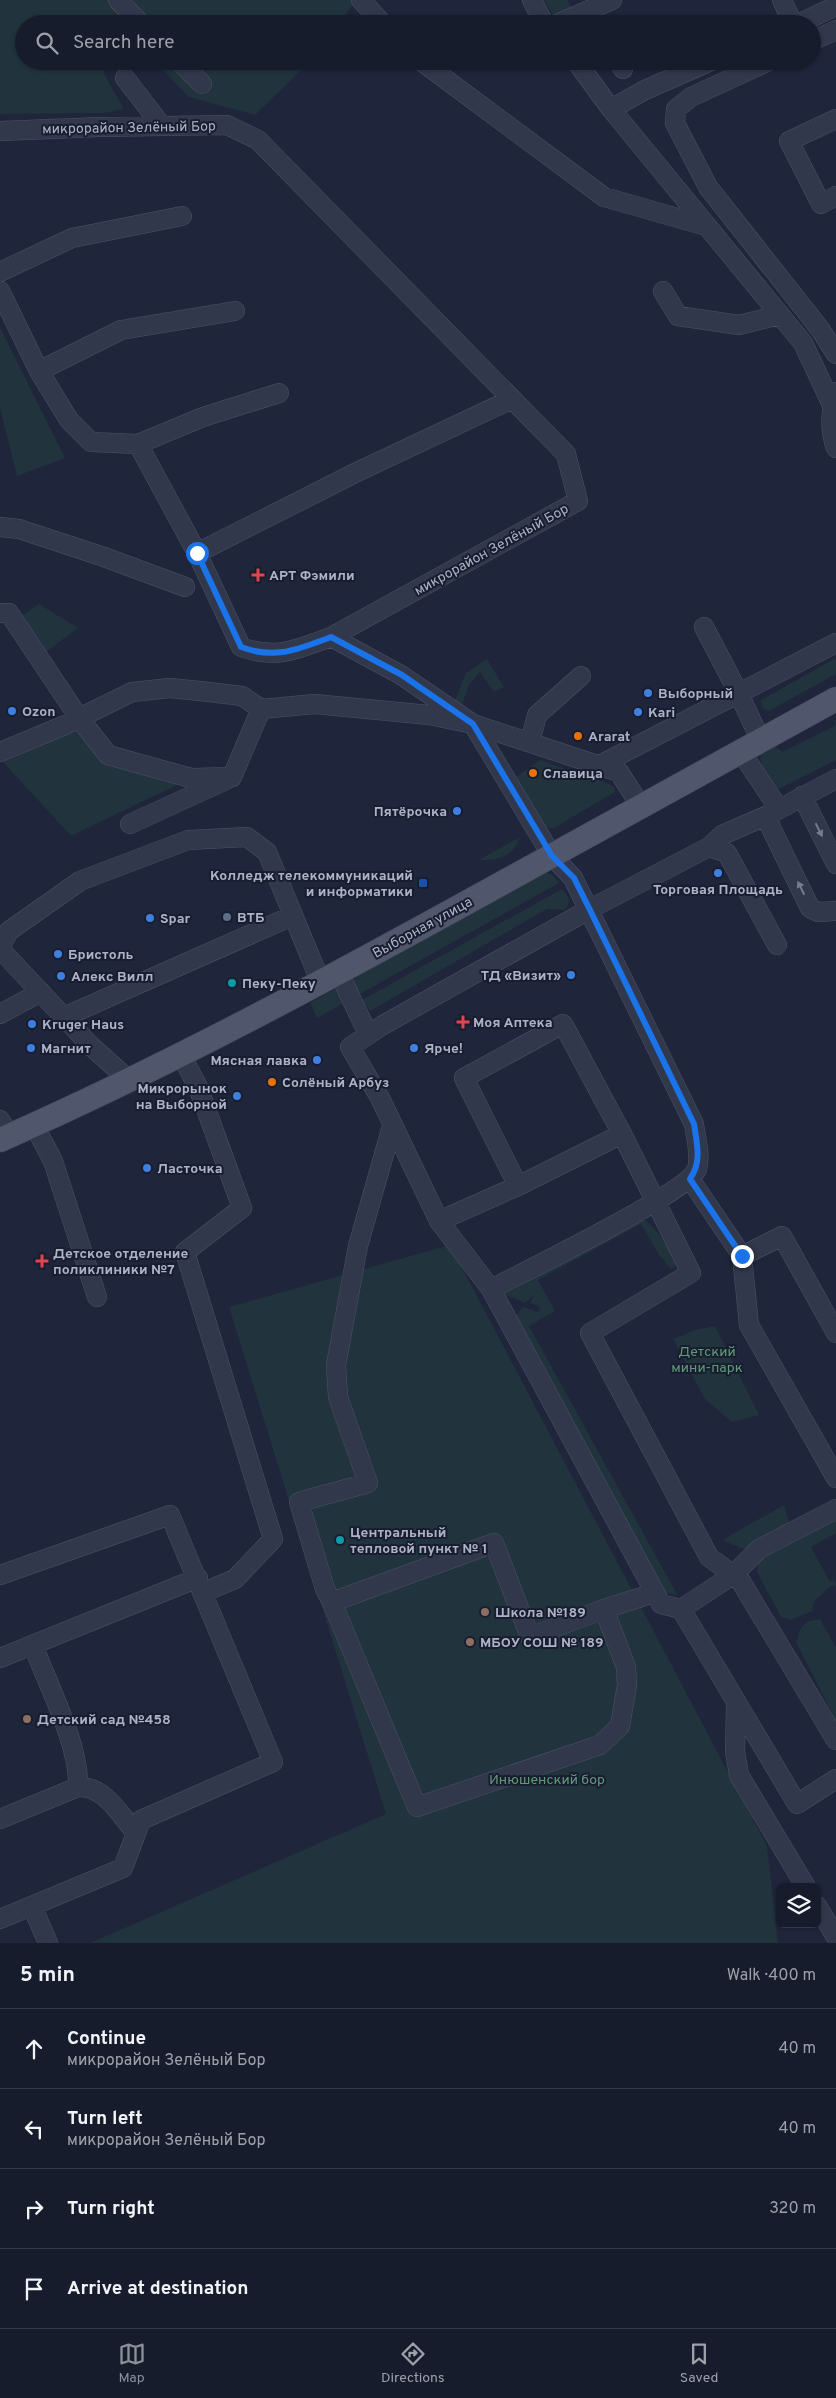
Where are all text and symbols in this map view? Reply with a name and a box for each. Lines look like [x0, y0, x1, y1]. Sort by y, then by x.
search box [15, 15, 821, 70]
icon: search [33, 29, 61, 57]
text: Search here [73, 31, 175, 55]
street label: микрорайон Зелёный Бор [42, 118, 216, 139]
street label: микрорайон Зелёный Бор [412, 501, 572, 600]
route start [186, 542, 209, 565]
marker: АРТ Фэмили [251, 568, 265, 582]
place label: АРТ Фэмили [269, 568, 355, 585]
place label: Выборный [658, 686, 733, 703]
marker: Выборный [642, 687, 654, 699]
place label: Ozon [22, 704, 55, 721]
marker: Ozon [6, 705, 18, 717]
place label: Kari [648, 705, 675, 722]
marker: Kari [632, 706, 644, 718]
place label: Ararat [588, 729, 630, 746]
marker: Ararat [572, 730, 584, 742]
place label: Славица [543, 766, 603, 783]
marker: Славица [527, 767, 539, 779]
place label: Пятёрочка [374, 804, 447, 821]
marker: Пятёрочка [451, 805, 463, 817]
one-way arrow [815, 823, 823, 838]
marker: Торговая Площадь [712, 867, 724, 879]
place label: Колледж телекоммуникаций и информатики [210, 868, 413, 901]
marker: Колледж телекоммуникаций и информатики [417, 877, 429, 889]
one-way arrow [797, 881, 805, 896]
place label: Торговая Площадь [653, 882, 783, 899]
street label: Выборная улица [370, 894, 476, 963]
place label: ВТБ [237, 910, 265, 927]
place label: Spar [160, 911, 191, 928]
marker: ВТБ [221, 911, 233, 923]
marker: Spar [144, 912, 156, 924]
place label: Бристоль [68, 947, 134, 964]
marker: Бристоль [52, 948, 64, 960]
place label: ТД «Визит» [481, 968, 561, 985]
place label: Алекс Вилл [71, 969, 153, 986]
marker: ТД «Визит» [565, 969, 577, 981]
marker: Алекс Вилл [55, 970, 67, 982]
place label: Пеку-Пеку [242, 976, 316, 993]
marker: Пеку-Пеку [226, 977, 238, 989]
place label: Моя Аптека [473, 1015, 553, 1032]
marker: Моя Аптека [457, 1016, 469, 1028]
place label: Kruger Haus [42, 1017, 124, 1034]
marker: Kruger Haus [26, 1018, 38, 1030]
place label: Магнит [41, 1041, 91, 1058]
place label: Ярче! [424, 1041, 463, 1058]
marker: Магнит [25, 1042, 37, 1054]
marker: Ярче! [408, 1042, 420, 1054]
place label: Мясная лавка [211, 1053, 307, 1070]
marker: Мясная лавка [311, 1054, 323, 1066]
place label: Солёный Арбуз [282, 1075, 390, 1092]
marker: Солёный Арбуз [266, 1076, 278, 1088]
place label: Микрорынок на Выборной [136, 1081, 227, 1114]
marker: Микрорынок на Выборной [231, 1090, 243, 1102]
place label: Ласточка [157, 1161, 223, 1178]
marker: Ласточка [141, 1162, 153, 1174]
route end [731, 1245, 754, 1268]
place label: Детское отделение поликлиники №7 [53, 1246, 189, 1279]
marker: Детское отделение поликлиники №7 [35, 1254, 49, 1268]
park label: Детский мини-парк [671, 1344, 743, 1377]
place label: Центральный тепловой пункт № 1 [350, 1525, 488, 1558]
marker: Центральный тепловой пункт № 1 [334, 1534, 346, 1546]
place label: Школа №189 [495, 1605, 586, 1622]
marker: Школа №189 [479, 1606, 491, 1618]
place label: МБОУ СОШ № 189 [480, 1635, 604, 1652]
marker: МБОУ СОШ № 189 [464, 1636, 476, 1648]
place label: Детский сад №458 [37, 1712, 171, 1729]
marker: Детский сад №458 [21, 1713, 33, 1725]
park label: Инюшенский бор [489, 1772, 605, 1789]
map controls [776, 1883, 821, 1928]
button: layers [776, 1883, 821, 1928]
text: 5 min [20, 1962, 75, 1989]
text: Walk · 400 m [727, 1966, 816, 1986]
text: Continue [67, 2027, 146, 2051]
icon: ahead [20, 2035, 48, 2063]
text: 40 m [778, 2039, 816, 2059]
text: микрорайон Зелёный Бор [67, 2051, 266, 2071]
text: Turn left [67, 2107, 143, 2131]
icon: left [20, 2115, 48, 2143]
text: 40 m [778, 2119, 816, 2139]
text: микрорайон Зелёный Бор [67, 2131, 266, 2151]
icon: right [20, 2195, 48, 2223]
text: Turn right [67, 2197, 155, 2221]
text: 320 m [769, 2199, 816, 2219]
icon: arrive [20, 2275, 48, 2303]
text: Arrive at destination [67, 2277, 248, 2301]
tab: Map [118, 2340, 146, 2387]
tab: Directions [381, 2340, 445, 2387]
tab: Saved [680, 2340, 718, 2387]

